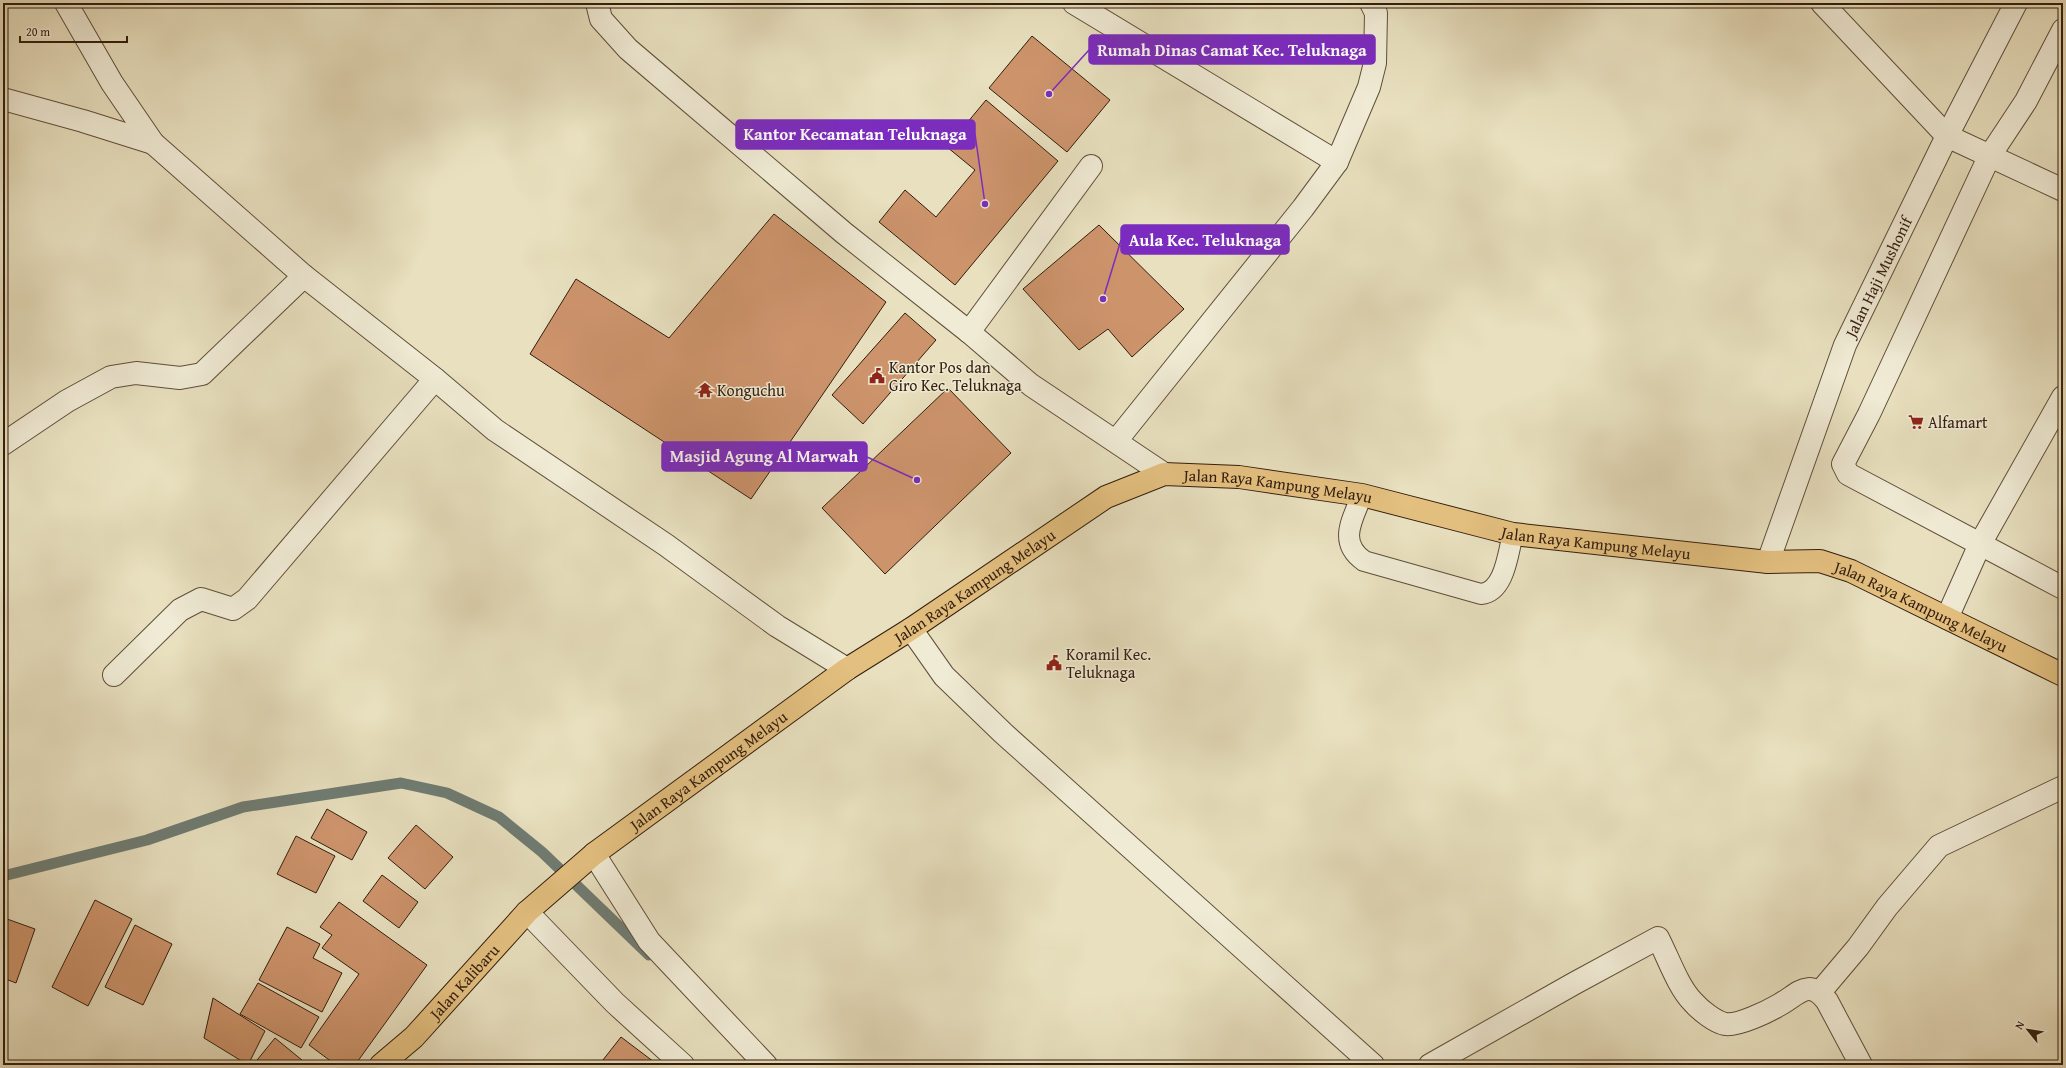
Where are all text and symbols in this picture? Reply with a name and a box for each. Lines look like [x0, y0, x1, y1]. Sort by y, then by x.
scale bar [20, 18, 127, 44]
text: 20 m [26, 23, 50, 40]
callout: Rumah Dinas Camat Kec. Teluknaga [1089, 35, 1375, 64]
text: Rumah Dinas Camat Kec. Teluknaga [1097, 37, 1367, 62]
callout: Kantor Kecamatan Teluknaga [736, 120, 975, 149]
text: Kantor Kecamatan Teluknaga [743, 121, 967, 146]
street label: Jalan Haji Mushonif [1838, 211, 1919, 343]
callout: Aula Kec. Teluknaga [1121, 225, 1289, 254]
text: Aula Kec. Teluknaga [1129, 227, 1282, 252]
place label: Kantor Pos dan Giro Kec. Teluknaga [889, 355, 1022, 397]
public building icon: Kantor Pos dan Giro Kec. Teluknaga [868, 367, 886, 385]
place label: Konguchu [717, 378, 785, 402]
temple icon: Konguchu [696, 381, 714, 399]
place label: Alfamart [1928, 410, 1988, 434]
supermarket icon: Alfamart [1907, 413, 1925, 431]
callout: Masjid Agung Al Marwah [662, 442, 867, 471]
text: Masjid Agung Al Marwah [670, 443, 858, 468]
street label: Jalan Raya Kampung Melayu [1181, 463, 1375, 509]
street label: Jalan Raya Kampung Melayu [1497, 519, 1692, 565]
street label: Jalan Raya Kampung Melayu [887, 523, 1060, 650]
street label: Jalan Raya Kampung Melayu [1830, 554, 2012, 658]
place label: Koramil Kec. Teluknaga [1066, 642, 1151, 684]
public building icon: Koramil Kec. Teluknaga [1045, 654, 1063, 672]
street label: Jalan Raya Kampung Melayu [623, 704, 792, 837]
street label: Jalan Kalibaru [422, 938, 505, 1026]
north arrow [2008, 1010, 2048, 1050]
text: N [2011, 1017, 2028, 1032]

